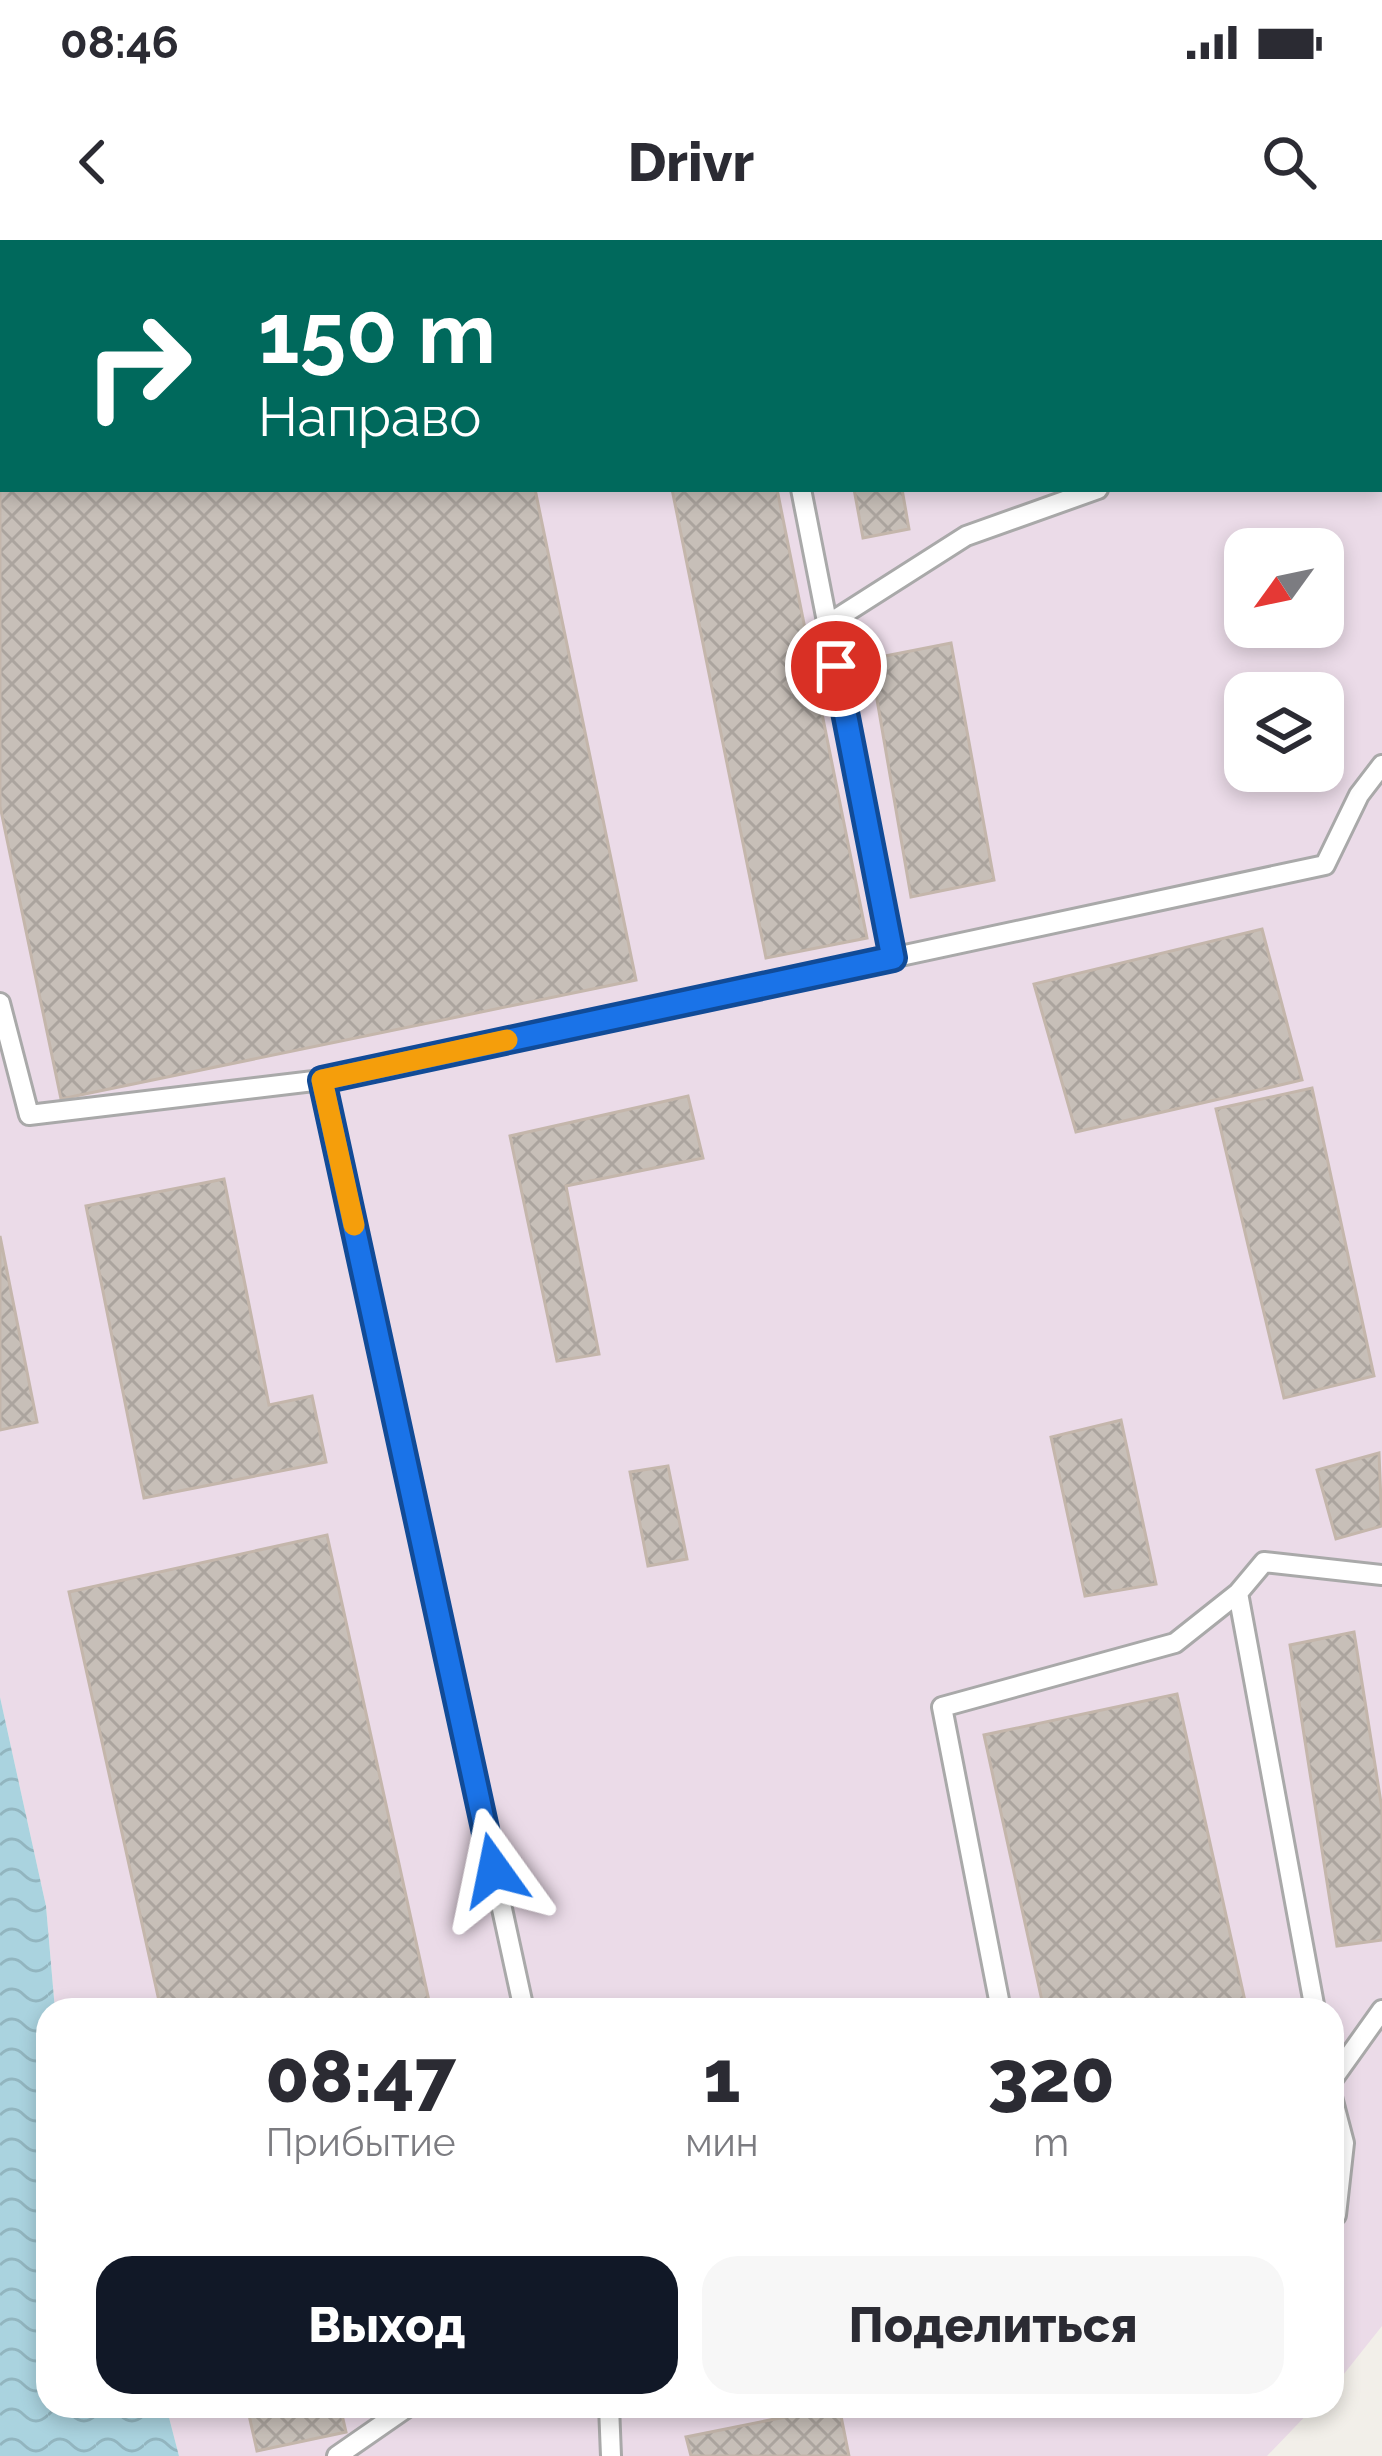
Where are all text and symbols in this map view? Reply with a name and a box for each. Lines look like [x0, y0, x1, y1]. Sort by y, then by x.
text: 08:46 [60, 16, 179, 69]
icon: back [60, 129, 126, 195]
icon: search [1256, 129, 1322, 195]
text: Drivr [628, 130, 754, 194]
text: 150 m [258, 284, 496, 383]
icon: right [60, 288, 216, 444]
text: Направо [258, 385, 481, 449]
north arrow [1224, 528, 1344, 648]
map controls [1224, 528, 1344, 792]
pin [785, 615, 887, 717]
icon: arrive [803, 633, 869, 699]
button: layers [1224, 672, 1344, 792]
position arrow [431, 1807, 557, 1933]
text: 08:47 [265, 2034, 456, 2119]
text: 1 [703, 2034, 741, 2119]
text: 320 [988, 2034, 1115, 2119]
text: Прибытие [266, 2119, 456, 2165]
text: мин [685, 2119, 759, 2165]
text: m [1033, 2119, 1069, 2165]
button: Выход [96, 2256, 678, 2394]
button: Поделиться [702, 2256, 1284, 2394]

